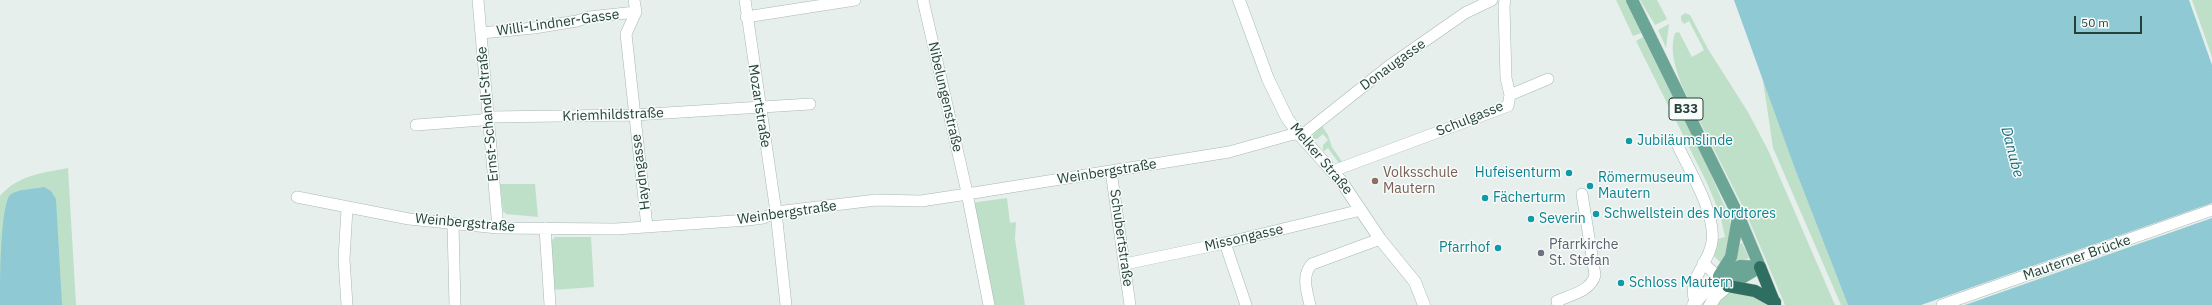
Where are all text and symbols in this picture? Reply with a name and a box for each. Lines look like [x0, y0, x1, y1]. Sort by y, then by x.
street label: Willi-Lindner-Gasse [495, 6, 621, 40]
scale bar [2076, 8, 2144, 34]
text: 50 m [2081, 15, 2109, 30]
street label: Donaugasse [1357, 36, 1429, 94]
street label: Nibelungenstraße [924, 40, 966, 154]
street label: Ernst-Schandl-Straße [474, 46, 502, 182]
street label: Mozartstraße [744, 63, 774, 149]
street label: Schulgasse [1434, 98, 1506, 140]
road number: B33 [1669, 98, 1703, 120]
street label: Kriemhildstraße [562, 105, 664, 125]
street label: Melker Straße [1286, 120, 1356, 198]
water label: Danube [1997, 125, 2027, 179]
street label: Haydngasse [628, 133, 654, 211]
place label: Jubiläumslinde [1637, 133, 1733, 149]
marker: Jubiläumslinde [1624, 136, 1634, 146]
street label: Weinbergstraße [1056, 156, 1158, 188]
place label: Volksschule Mautern [1383, 165, 1458, 198]
place label: Hufeisenturm [1475, 165, 1561, 181]
marker: Hufeisenturm [1564, 168, 1574, 178]
place label: Römermuseum Mautern [1598, 170, 1694, 202]
marker: Volksschule Mautern [1370, 176, 1380, 186]
marker: Römermuseum Mautern [1585, 181, 1595, 191]
street label: Schubertstraße [1106, 188, 1136, 288]
place label: Fächerturm [1493, 190, 1566, 206]
marker: Fächerturm [1480, 193, 1490, 203]
street label: Weinbergstraße [736, 198, 838, 228]
place label: Schwellstein des Nordtores [1604, 206, 1776, 222]
marker: Schwellstein des Nordtores [1591, 209, 1601, 219]
street label: Weinbergstraße [414, 210, 516, 236]
place label: Severin [1539, 211, 1586, 227]
marker: Severin [1526, 214, 1536, 224]
street label: Missongasse [1203, 221, 1285, 255]
street label: Mauterner Brücke [2021, 232, 2133, 284]
place label: Pfarrkirche St. Stefan [1549, 237, 1618, 270]
place label: Pfarrhof [1439, 240, 1490, 256]
marker: Pfarrhof [1493, 243, 1503, 253]
marker: Pfarrkirche St. Stefan [1536, 248, 1546, 258]
place label: Schloss Mautern [1629, 275, 1733, 291]
marker: Schloss Mautern [1616, 278, 1626, 288]

